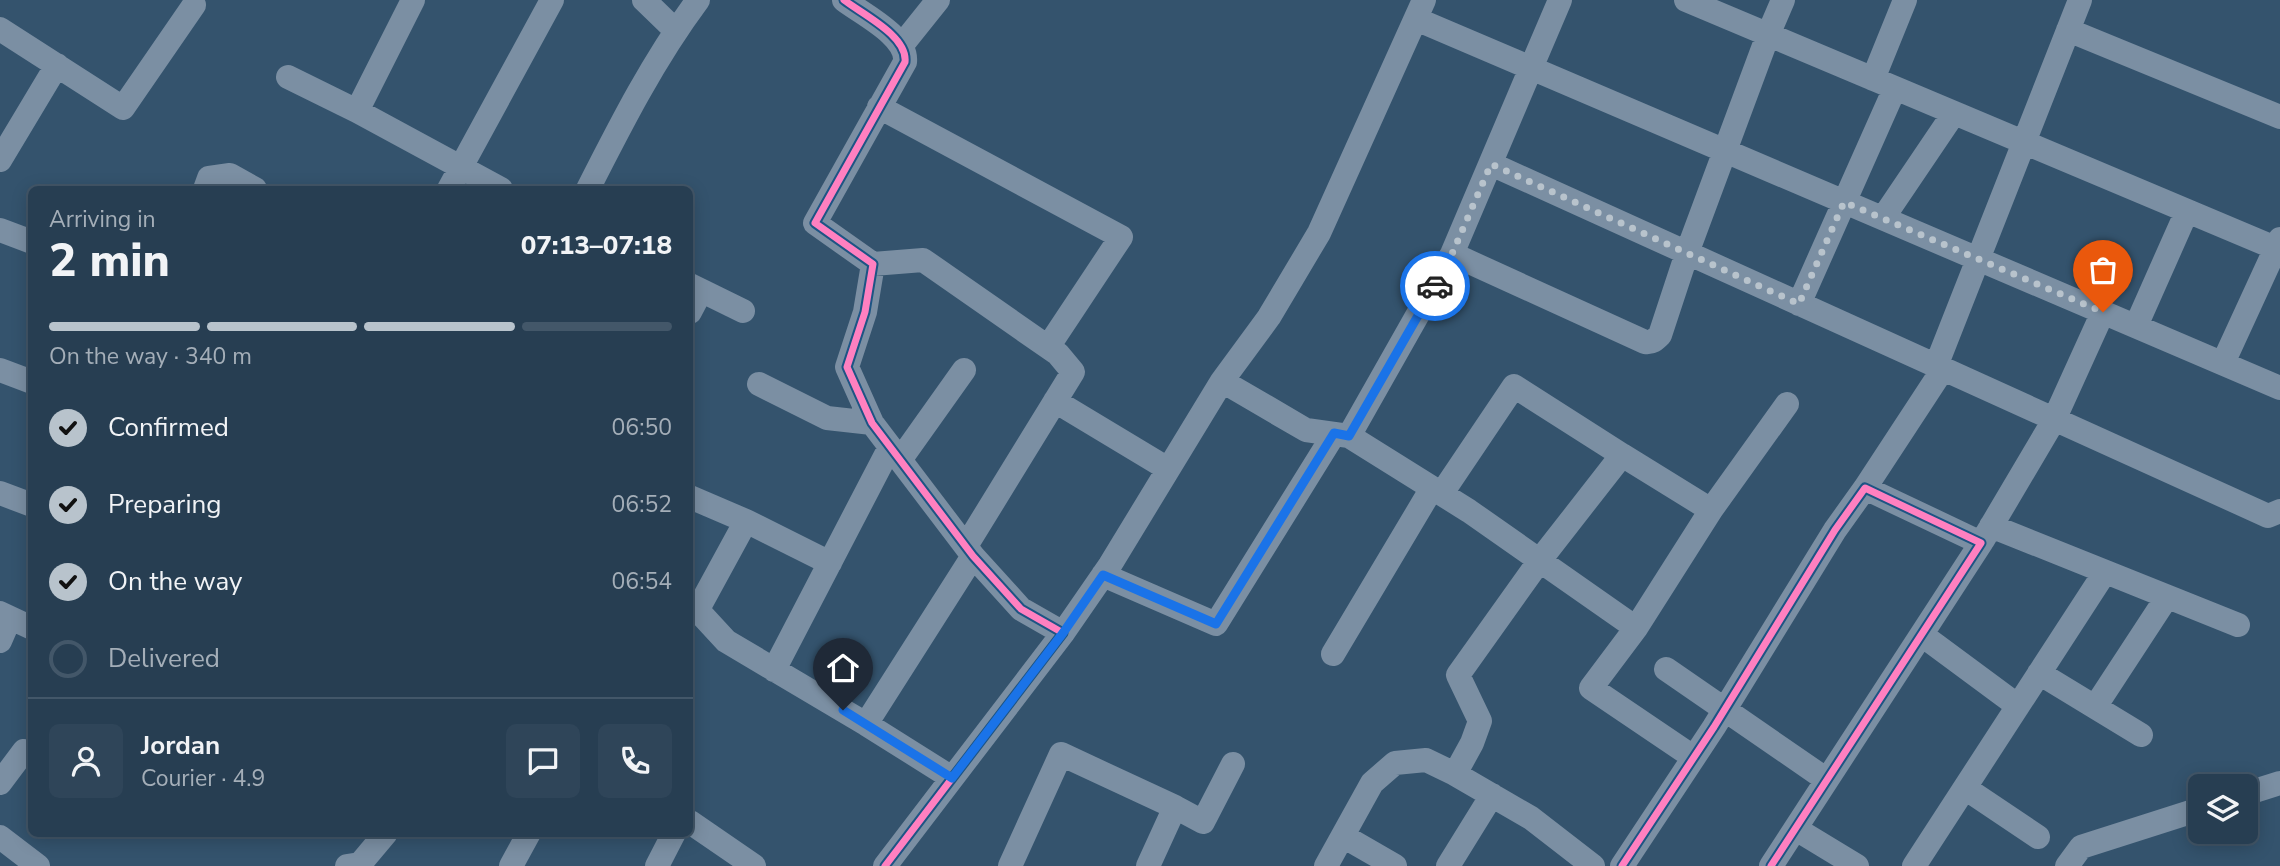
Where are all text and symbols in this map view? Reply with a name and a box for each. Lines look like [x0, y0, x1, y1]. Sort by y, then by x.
text: Arriving in [49, 204, 156, 235]
text: 07:13–07:18 [521, 228, 672, 263]
text: 2 min [49, 229, 170, 292]
pin [2073, 240, 2133, 312]
courier [1400, 251, 1470, 321]
icon: bag [2084, 251, 2122, 289]
icon: car [1416, 267, 1454, 305]
text: On the way · 340 m [49, 341, 252, 372]
icon: check [49, 409, 87, 447]
text: Confirmed [108, 410, 229, 445]
text: 06:50 [612, 412, 672, 443]
icon: check [49, 486, 87, 524]
text: Preparing [108, 487, 221, 522]
text: 06:52 [612, 489, 672, 520]
icon: check [49, 563, 87, 601]
text: On the way [108, 564, 242, 599]
text: 06:54 [612, 566, 672, 597]
pin [813, 638, 873, 710]
text: Delivered [108, 641, 220, 676]
icon: home [824, 649, 862, 687]
button: person [49, 724, 123, 798]
button: chat [506, 724, 580, 798]
button: phone [598, 724, 672, 798]
text: Jordan [141, 728, 220, 763]
text: Courier · 4.9 [141, 763, 265, 794]
map controls [2188, 774, 2258, 844]
button: layers [2188, 774, 2258, 844]

